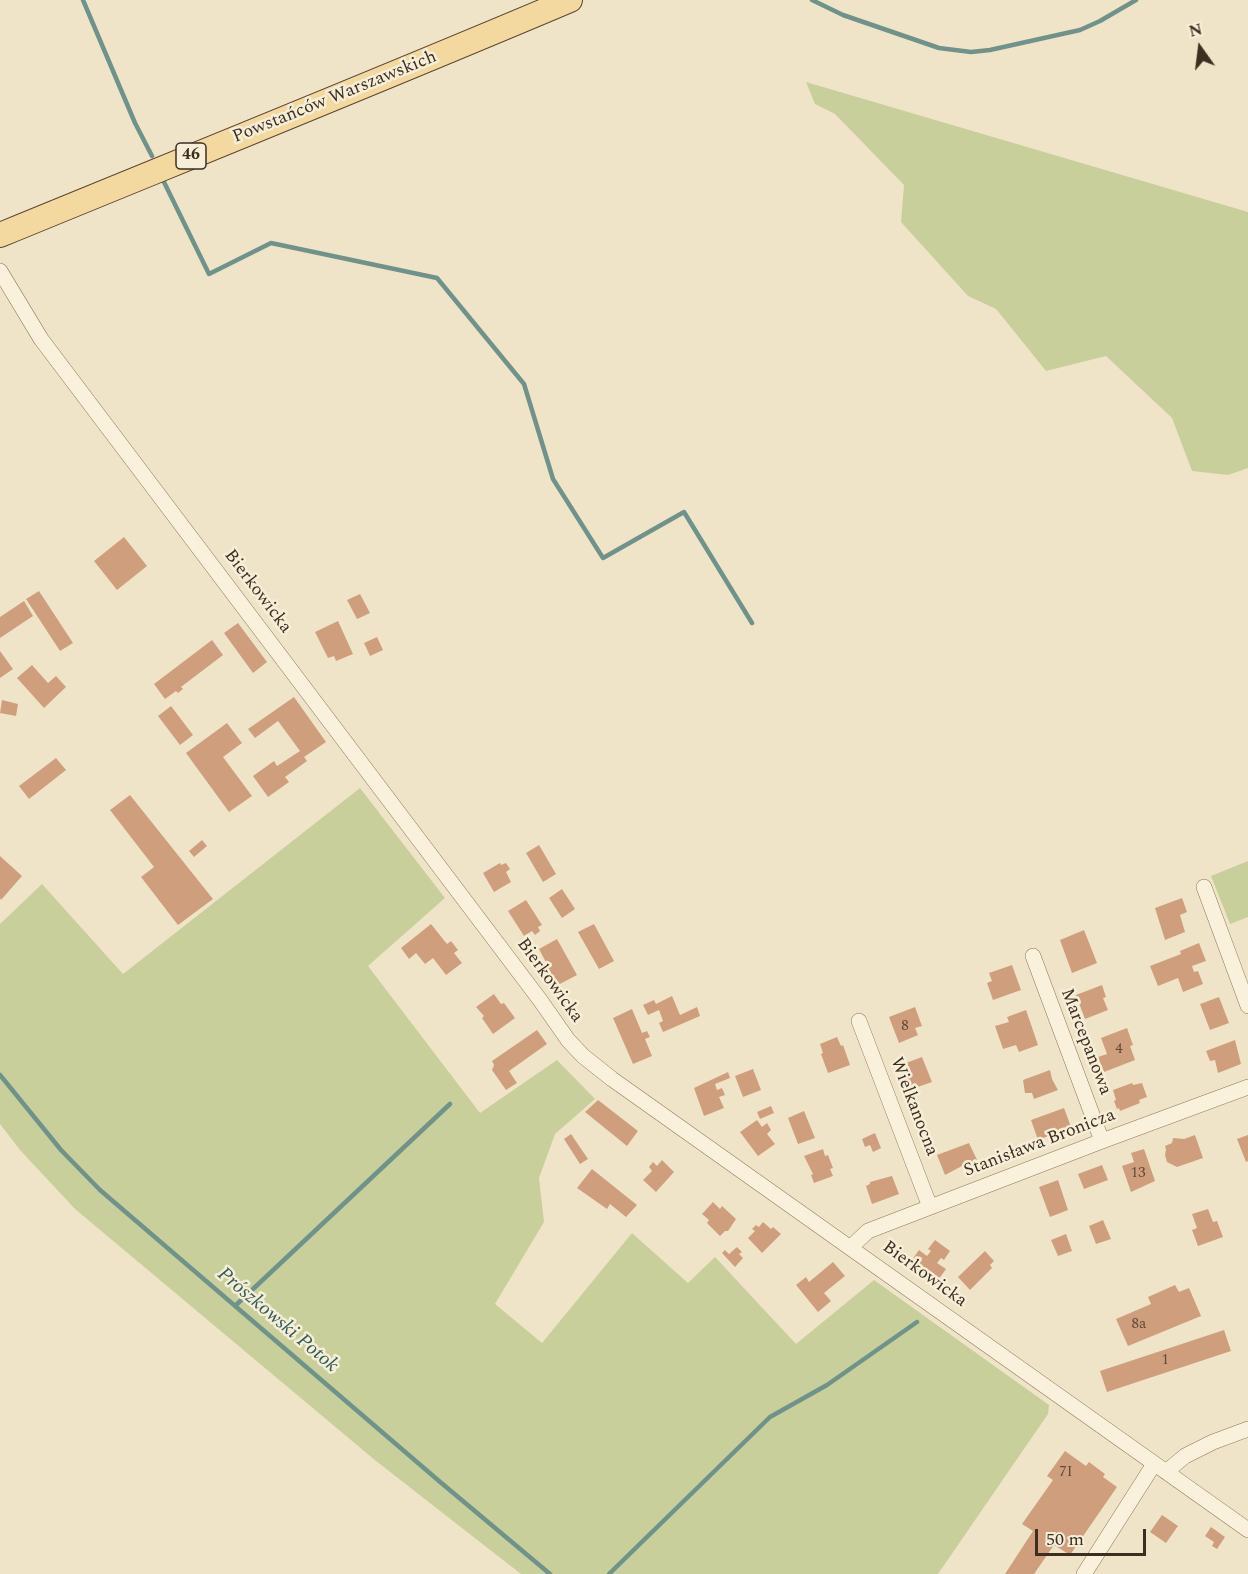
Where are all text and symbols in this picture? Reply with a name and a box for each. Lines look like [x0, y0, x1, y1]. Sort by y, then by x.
text: N [1186, 17, 1205, 44]
north arrow [1170, 18, 1230, 78]
street label: Powstańców Warszawskich [230, 47, 440, 149]
road number: 46 [176, 143, 206, 169]
street label: Bierkowicka [219, 546, 295, 638]
street label: Bierkowicka [511, 935, 587, 1027]
street label: Marcepanowa [1055, 986, 1115, 1098]
house number: 8 [901, 1018, 909, 1036]
house number: 4 [1115, 1041, 1123, 1059]
street label: Wielkanocna [884, 1055, 942, 1159]
street label: Stanisława Bronicza [961, 1105, 1119, 1183]
house number: 13 [1131, 1165, 1145, 1183]
street label: Bierkowicka [878, 1237, 970, 1313]
water label: Prószkowski Potok [212, 1263, 342, 1379]
house number: 8a [1132, 1316, 1146, 1334]
house number: 1 [1161, 1352, 1169, 1370]
house number: 7I [1059, 1464, 1073, 1482]
scale bar [1038, 1517, 1149, 1555]
text: 50 m [1046, 1526, 1084, 1553]

